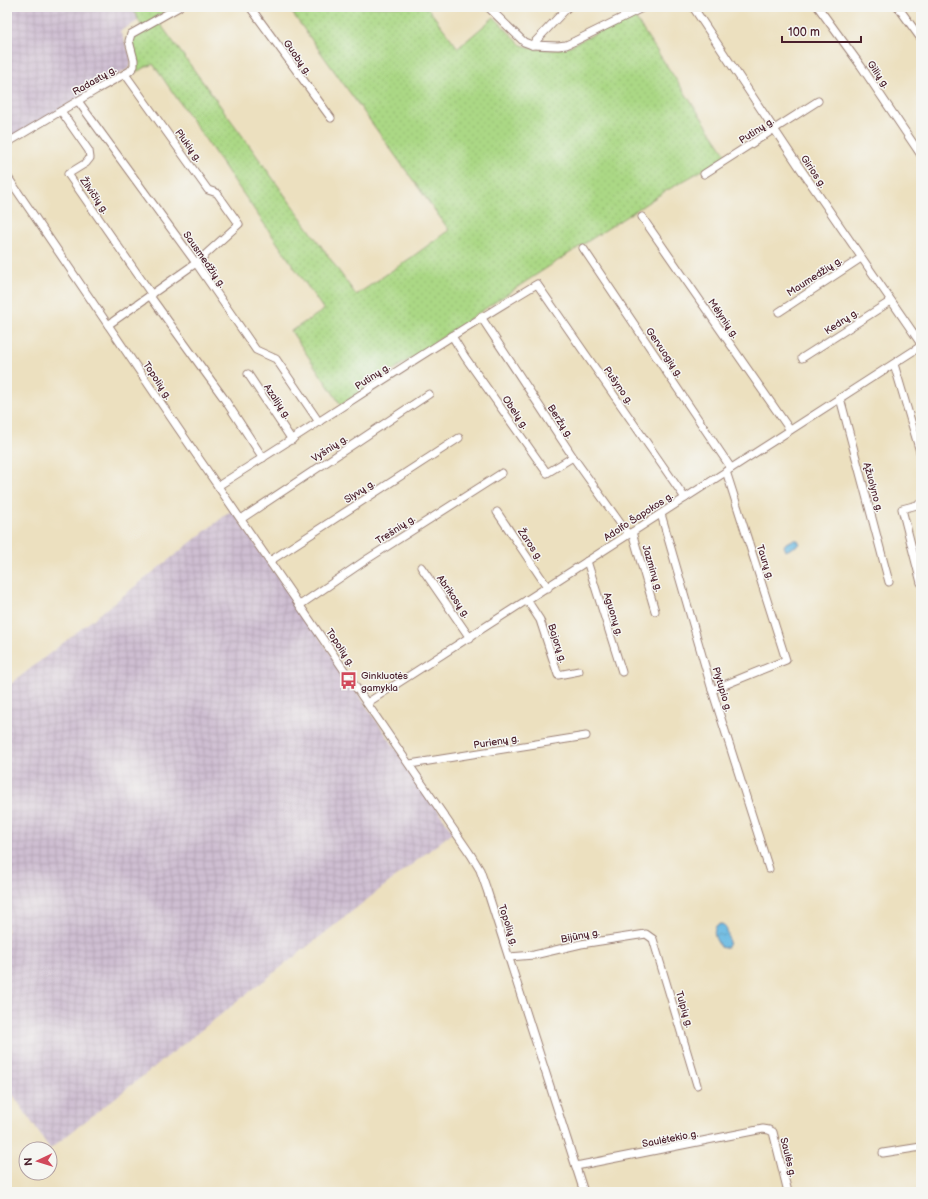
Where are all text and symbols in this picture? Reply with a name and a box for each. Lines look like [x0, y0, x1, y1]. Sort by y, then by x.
scale bar [782, 18, 861, 44]
text: 100 m [788, 25, 820, 40]
street label: Guobų g. [281, 38, 314, 78]
street label: Gilių g. [865, 58, 892, 91]
street label: Radastų g. [71, 64, 118, 98]
street label: Putinų g. [737, 115, 776, 147]
street label: Plukių g. [172, 127, 204, 164]
street label: Girios g. [798, 153, 828, 190]
street label: Žilvičių g. [77, 174, 111, 216]
street label: Sausmedžių g. [180, 229, 228, 290]
street label: Maumedžių g. [785, 255, 844, 299]
street label: Mėlynių g. [705, 297, 741, 340]
street label: Kedrų g. [822, 306, 861, 337]
street label: Gervuogių g. [643, 325, 685, 380]
street label: Topolių g. [140, 359, 174, 402]
street label: Putinų g. [353, 361, 392, 393]
street label: Pušyno g. [601, 364, 636, 407]
street label: Azalijų g. [261, 382, 293, 421]
street label: Obelų g. [499, 394, 531, 431]
street label: Beržų g. [545, 402, 576, 441]
street label: Vyšnių g. [309, 433, 350, 465]
street label: Ąžuolyno g. [861, 461, 885, 513]
street label: Slyvų g. [342, 478, 377, 506]
street label: Adolfo Šapokos g. [602, 490, 675, 544]
street label: Trešnių g. [374, 513, 418, 547]
street label: Žaros g. [515, 525, 545, 563]
street label: Taurų g. [754, 543, 776, 581]
street label: Jazminų g. [639, 544, 665, 593]
street label: Abrikosų g. [434, 573, 472, 620]
street label: Aguonų g. [601, 591, 625, 637]
street label: Bajorų g. [545, 622, 569, 664]
street label: Topolių g. [323, 626, 357, 669]
street label: Plytupio g. [710, 666, 735, 713]
place label: Ginkluotės gamykla [361, 670, 408, 694]
bus stop icon: Ginkluotės gamykla [338, 671, 358, 691]
street label: Purienų g. [473, 732, 520, 751]
street label: Topolių g. [496, 903, 520, 948]
street label: Bijūnų g. [560, 926, 601, 946]
street label: Tulpių g. [673, 990, 695, 1029]
street label: Saulėtekio g. [641, 1128, 699, 1150]
street label: Saulės g. [777, 1136, 799, 1178]
north arrow [18, 1141, 58, 1181]
text: N [22, 1157, 35, 1166]

